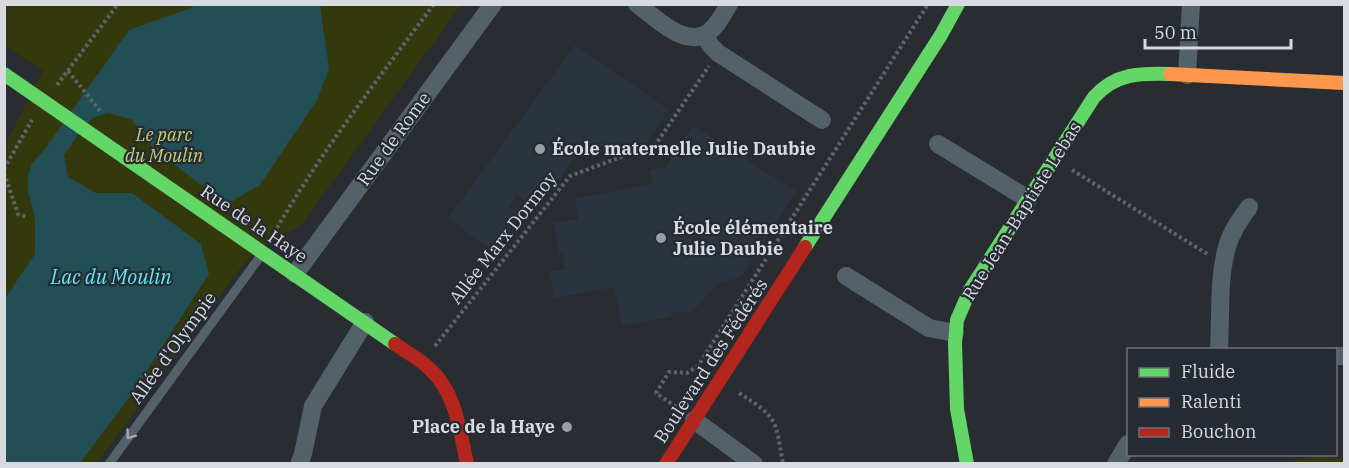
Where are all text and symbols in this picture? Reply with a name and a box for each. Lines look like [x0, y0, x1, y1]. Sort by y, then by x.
scale bar [1145, 12, 1290, 50]
text: 50 m [1154, 21, 1197, 44]
street label: Rue de Rome [352, 87, 435, 190]
street label: Rue Jean-Baptiste Lebas [957, 117, 1086, 305]
park label: Le parc du Moulin [125, 123, 204, 167]
place label: École maternelle Julie Daubie [552, 136, 816, 160]
marker: École maternelle Julie Daubie [533, 142, 547, 156]
street label: Allée Marx Dormoy [444, 167, 562, 309]
street label: Rue de la Haye [196, 179, 312, 268]
place label: École élémentaire Julie Daubie [673, 215, 833, 260]
marker: École élémentaire Julie Daubie [654, 231, 668, 245]
water label: Lac du Moulin [49, 263, 172, 290]
street label: Boulevard des Fédérés [649, 274, 772, 447]
street label: Allée d'Olympie [124, 287, 221, 408]
legend [1127, 348, 1337, 456]
text: Fluide [1181, 360, 1235, 383]
text: Ralenti [1181, 390, 1242, 413]
place label: Place de la Haye [412, 415, 555, 438]
marker: Place de la Haye [560, 420, 574, 434]
text: Bouchon [1181, 420, 1257, 443]
one-way arrow [126, 429, 137, 440]

